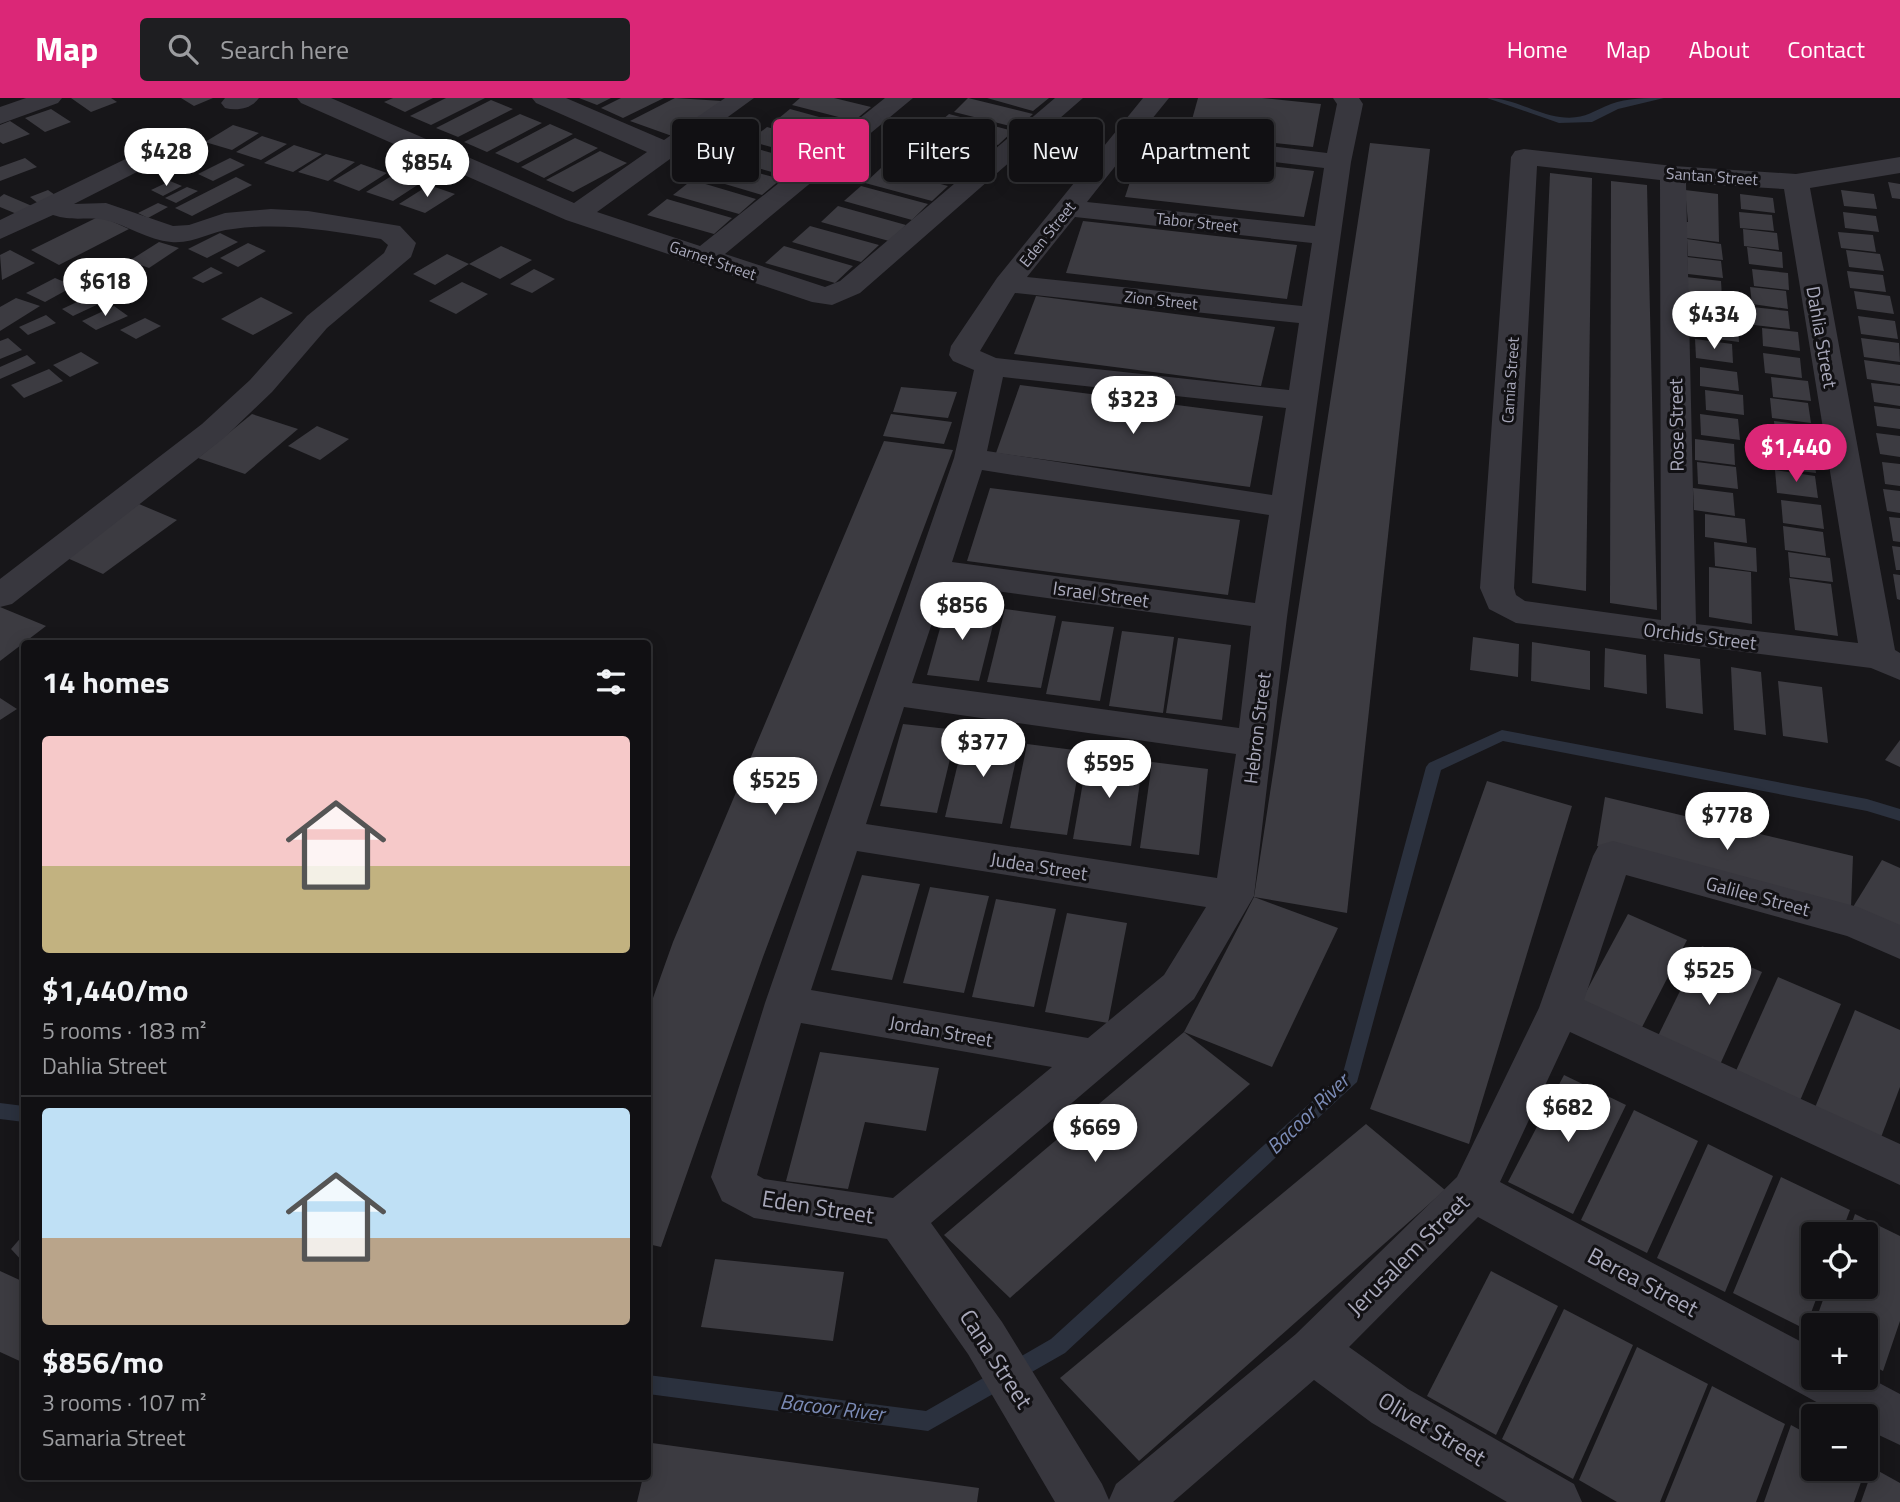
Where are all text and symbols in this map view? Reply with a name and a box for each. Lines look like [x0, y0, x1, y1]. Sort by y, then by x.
search box [140, 18, 630, 81]
text: Map [35, 24, 98, 74]
icon: search [164, 30, 202, 68]
text: Search here [220, 30, 349, 69]
text: Home [1507, 31, 1568, 67]
text: Map [1606, 31, 1651, 67]
text: About [1689, 31, 1749, 67]
text: Contact [1787, 31, 1865, 67]
chip: Buy [672, 119, 759, 182]
chip: Rent [773, 119, 869, 182]
chip: Filters [883, 119, 995, 182]
chip: New [1009, 119, 1103, 182]
chip: Apartment [1117, 119, 1274, 182]
pin: $428 [125, 129, 207, 188]
text: $428 [140, 133, 192, 168]
pin: $854 [386, 140, 468, 199]
text: $854 [401, 144, 453, 179]
street label: Santan Street [1665, 161, 1759, 191]
street label: Eden Street [1013, 196, 1081, 272]
street label: Tabor Street [1155, 206, 1239, 238]
street label: Garnet Street [666, 234, 760, 286]
pin: $618 [64, 258, 146, 318]
text: $618 [79, 263, 131, 298]
street label: Zion Street [1123, 284, 1199, 316]
street label: Dahlia Street [1799, 284, 1846, 391]
pin: $434 [1673, 292, 1755, 351]
text: $434 [1688, 296, 1740, 331]
street label: Camia Street [1495, 336, 1525, 424]
pin: $323 [1092, 376, 1174, 436]
street label: Rose Street [1660, 378, 1691, 472]
text: $323 [1107, 381, 1159, 416]
pin: $1,440 [1739, 424, 1853, 484]
text: $1,440 [1761, 429, 1831, 464]
street label: Israel Street [1051, 572, 1151, 615]
pin: $856 [921, 582, 1003, 642]
text: $856 [936, 587, 988, 622]
street label: Orchids Street [1642, 614, 1759, 657]
text: 14 homes [42, 659, 169, 705]
icon: filters [592, 663, 630, 701]
street label: Hebron Street [1235, 670, 1278, 785]
pin: $377 [942, 720, 1024, 779]
text: $377 [957, 724, 1009, 759]
pin: $595 [1068, 740, 1150, 800]
text: $595 [1083, 745, 1135, 780]
pin: $525 [734, 758, 816, 817]
text: $525 [749, 762, 801, 797]
icon: home [273, 782, 399, 908]
pin: $778 [1686, 792, 1768, 852]
text: $778 [1701, 797, 1753, 832]
street label: Judea Street [988, 844, 1090, 888]
street label: Galilee Street [1703, 868, 1814, 923]
pin: $525 [1668, 948, 1750, 1007]
text: $525 [1683, 952, 1735, 987]
text: $1,440/mo [42, 967, 188, 1013]
street label: Jordan Street [887, 1007, 995, 1054]
text: 5 rooms · 183 m² [42, 1013, 206, 1048]
text: Dahlia Street [42, 1048, 167, 1083]
water label: Bacoor River [1259, 1064, 1358, 1161]
pin: $682 [1527, 1084, 1609, 1144]
text: $682 [1542, 1089, 1594, 1124]
pin: $669 [1054, 1104, 1136, 1164]
text: $669 [1069, 1109, 1121, 1144]
icon: home [273, 1154, 399, 1280]
street label: Eden Street [760, 1180, 877, 1233]
street label: Jerusalem Street [1338, 1185, 1477, 1324]
map controls [1801, 1222, 1878, 1481]
button: locate [1801, 1222, 1878, 1299]
street label: Berea Street [1582, 1238, 1705, 1325]
street label: Cana Street [951, 1302, 1042, 1415]
button: + [1801, 1313, 1878, 1390]
text: $856/mo [42, 1339, 164, 1385]
street label: Olivet Street [1372, 1383, 1493, 1475]
text: 3 rooms · 107 m² [42, 1385, 206, 1420]
water label: Bacoor River [778, 1385, 888, 1430]
button: − [1801, 1404, 1878, 1481]
text: Samaria Street [42, 1420, 186, 1455]

